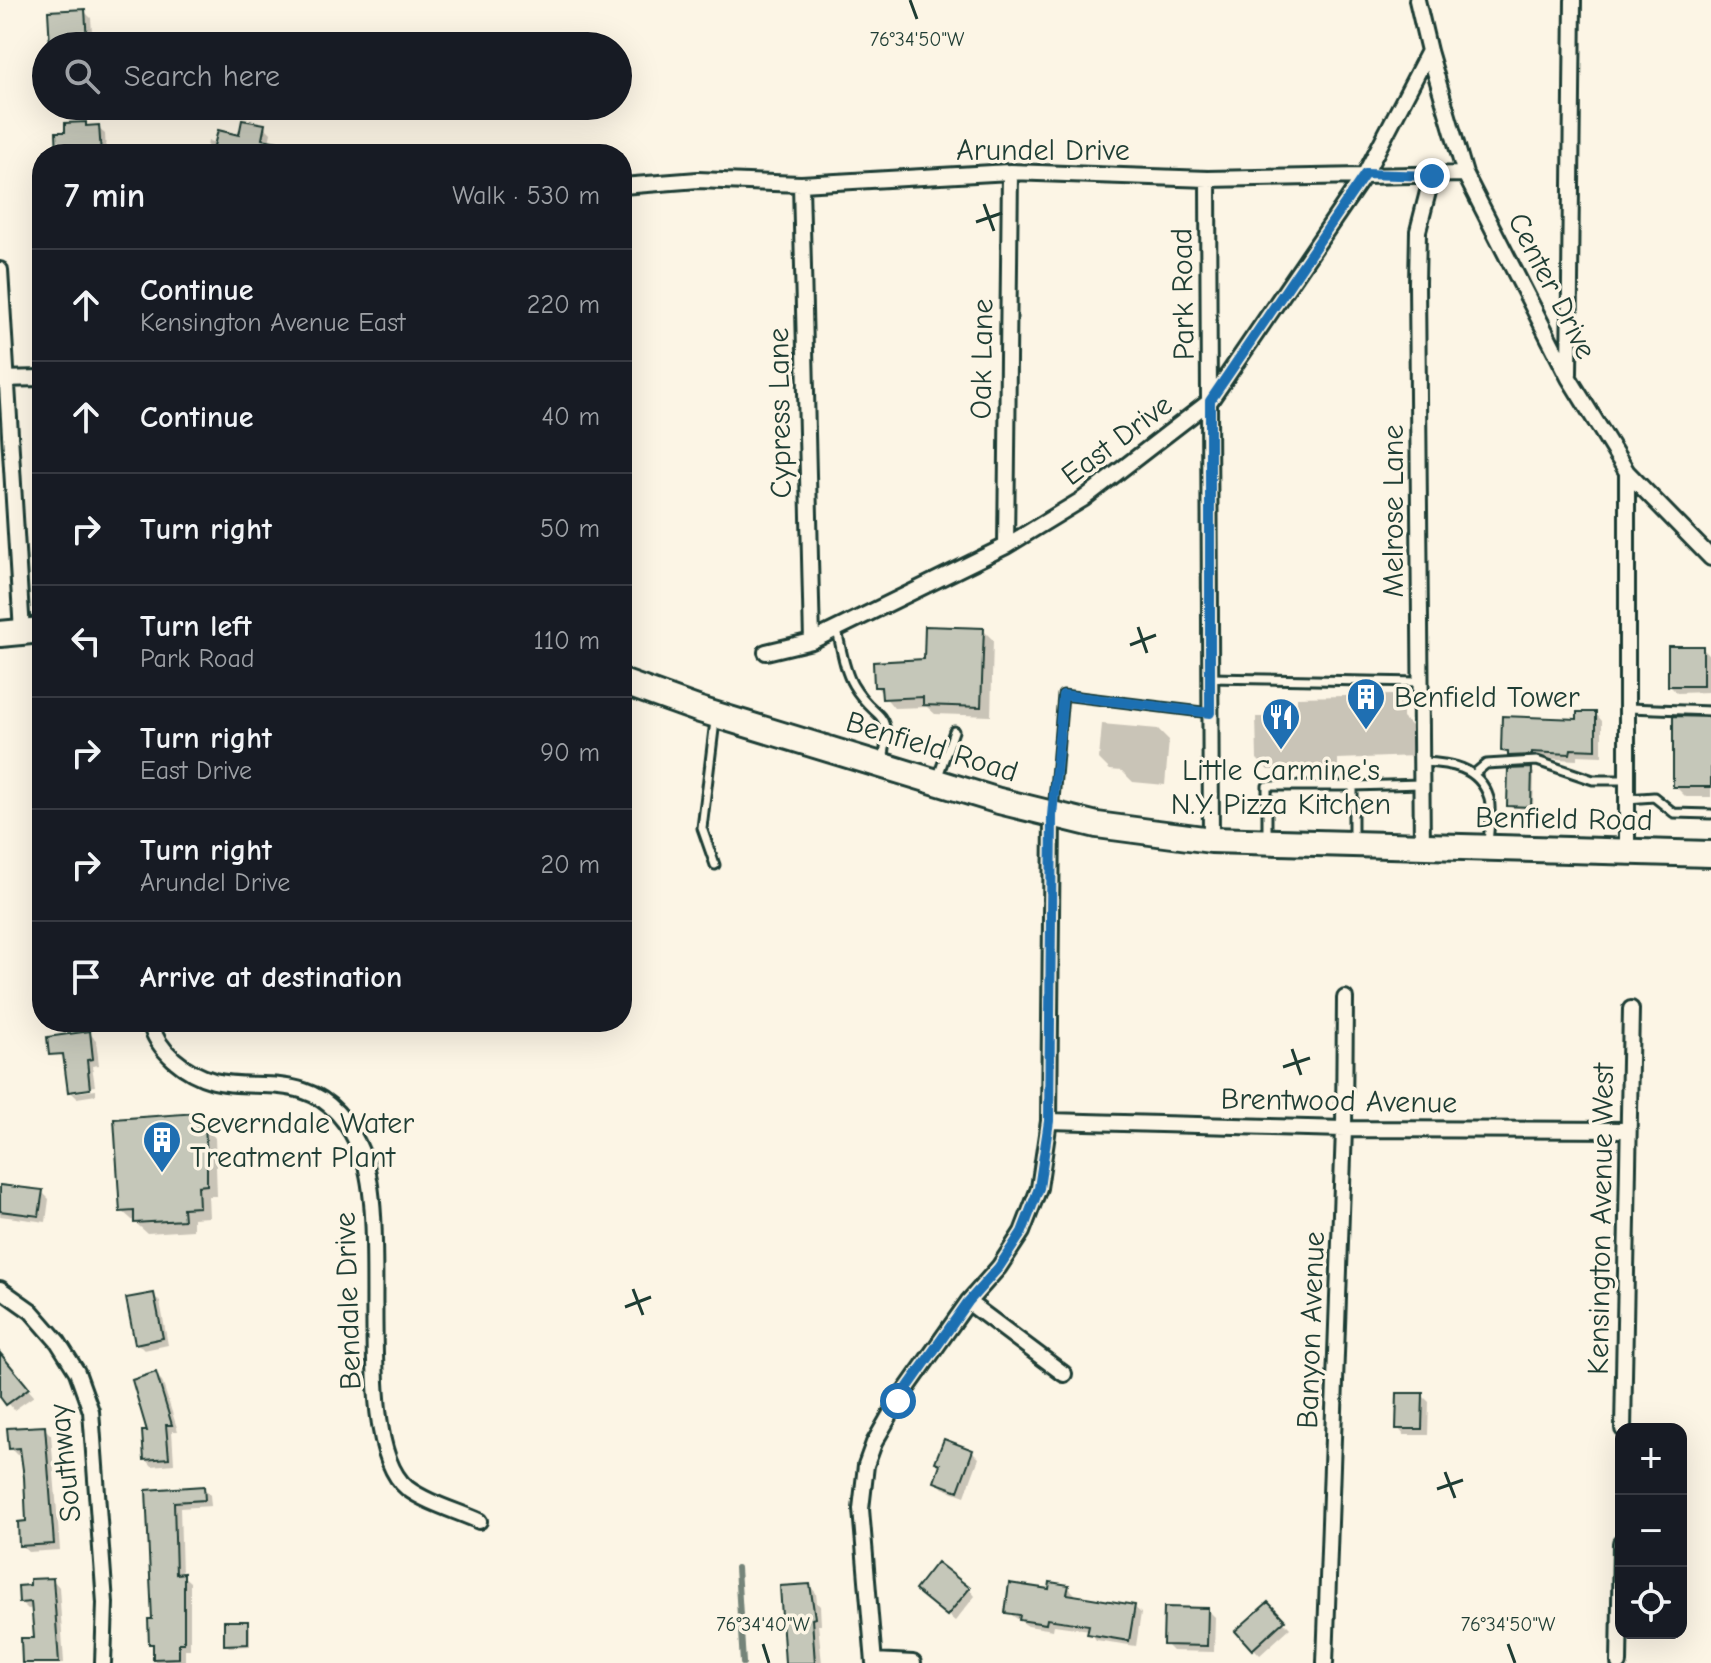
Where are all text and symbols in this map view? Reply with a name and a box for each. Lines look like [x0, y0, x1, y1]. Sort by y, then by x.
text: 76°34'50"W [870, 28, 965, 51]
search box [32, 32, 632, 120]
icon: search [60, 54, 104, 98]
text: Search here [124, 59, 280, 94]
street label: Arundel Drive [956, 133, 1130, 168]
route end [1414, 158, 1450, 194]
text: 7 min [64, 176, 145, 216]
text: Walk · 530 m [452, 181, 600, 211]
street label: Center Drive [1500, 207, 1604, 365]
street label: Park Road [1164, 228, 1202, 360]
text: Continue [140, 273, 254, 308]
icon: ahead [64, 283, 108, 327]
text: 220 m [527, 290, 600, 320]
street label: Oak Lane [963, 298, 1001, 420]
text: Kensington Avenue East [140, 308, 406, 338]
street label: Cypress Lane [761, 327, 799, 499]
street label: East Drive [1055, 387, 1179, 493]
icon: ahead [64, 395, 108, 439]
text: Continue [140, 400, 254, 435]
text: 40 m [541, 402, 600, 432]
street label: Melrose Lane [1376, 425, 1411, 597]
icon: right [64, 507, 108, 551]
text: Turn right [140, 512, 272, 547]
text: 50 m [540, 514, 600, 544]
text: Turn left [140, 609, 252, 644]
icon: left [64, 619, 108, 663]
text: 110 m [533, 626, 600, 656]
text: Park Road [140, 644, 255, 674]
building icon: Benfield Tower [1345, 676, 1387, 731]
place label: Benfield Tower [1394, 680, 1580, 715]
restaurant icon: Little Carmine's N.Y. Pizza Kitchen [1260, 696, 1302, 751]
street label: Benfield Road [842, 704, 1022, 790]
text: Turn right [140, 721, 272, 756]
icon: right [64, 731, 108, 775]
text: 90 m [540, 738, 600, 768]
place label: Little Carmine's N.Y. Pizza Kitchen [1171, 753, 1391, 822]
text: East Drive [140, 756, 252, 786]
street label: Benfield Road [1475, 800, 1653, 838]
text: Turn right [140, 833, 272, 868]
icon: right [64, 843, 108, 887]
text: 20 m [540, 850, 600, 880]
text: Arundel Drive [140, 868, 290, 898]
icon: arrive [64, 955, 108, 999]
text: Arrive at destination [140, 960, 402, 995]
street label: Kensington Avenue West [1581, 1061, 1621, 1375]
street label: Brentwood Avenue [1220, 1081, 1458, 1121]
place label: Severndale Water Treatment Plant [190, 1106, 414, 1175]
building icon: Severndale Water Treatment Plant [141, 1119, 183, 1174]
street label: Bendale Drive [327, 1212, 369, 1390]
street label: Banyon Avenue [1290, 1231, 1332, 1429]
route start [880, 1383, 916, 1419]
street label: Southway [41, 1402, 89, 1524]
map controls [1615, 1423, 1687, 1639]
button: + [1615, 1423, 1687, 1495]
button: − [1615, 1495, 1687, 1567]
button: locate [1615, 1567, 1687, 1639]
text: 76°34'40"W [716, 1613, 810, 1636]
text: 76°34'50"W [1461, 1613, 1556, 1636]

